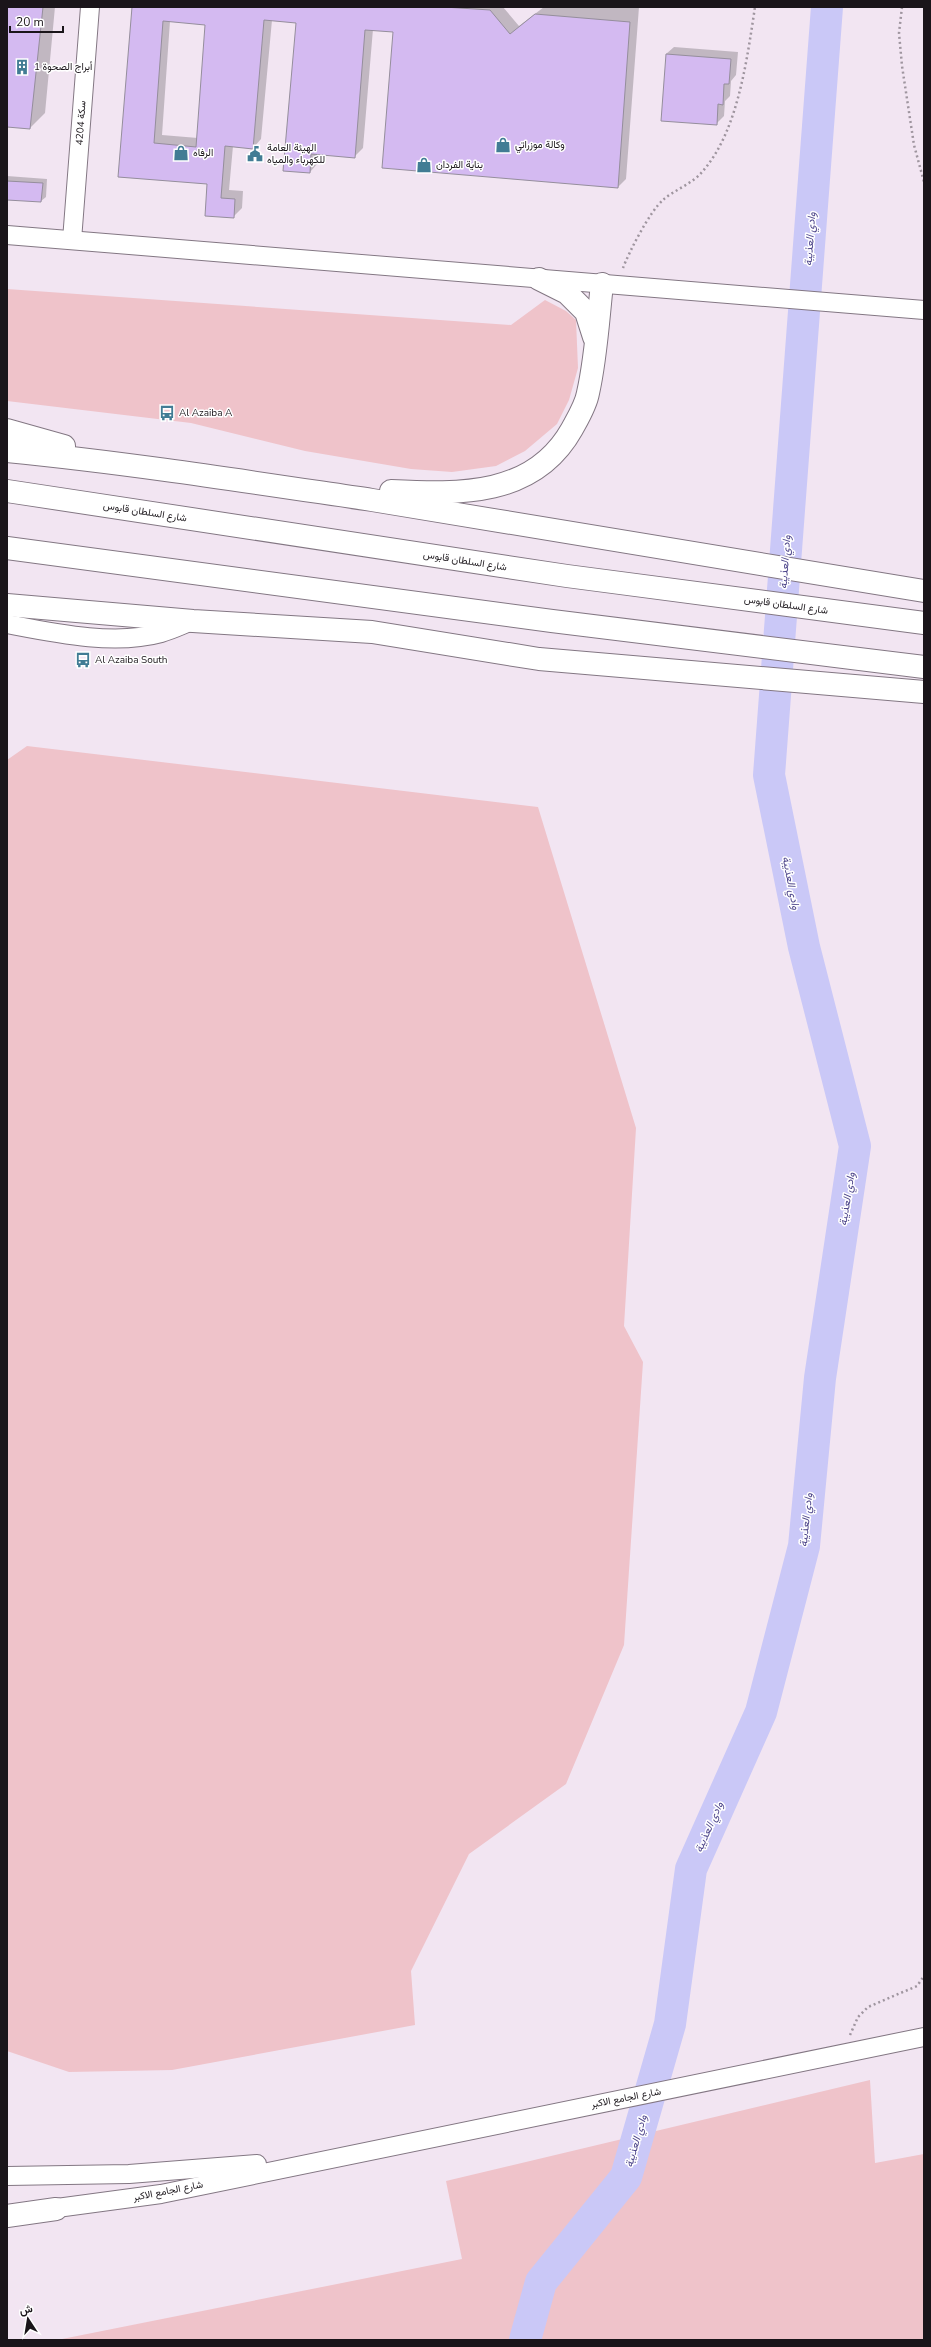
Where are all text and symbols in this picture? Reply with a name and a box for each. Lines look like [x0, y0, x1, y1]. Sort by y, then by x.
scale bar [10, 8, 63, 34]
text: 20 m [16, 14, 44, 30]
building icon: أبراج الصحوة 1 [13, 58, 31, 76]
place label: أبراج الصحوة 1 [34, 60, 93, 74]
street label: سكة 4204 [72, 100, 90, 146]
shop icon: وكالة موزراتي [494, 136, 512, 154]
place label: وكالة موزراتي [515, 138, 565, 153]
place label: الهيئة العامة للكهرباء والمياه [267, 141, 325, 167]
shop icon: الرفاه [172, 144, 190, 162]
public building icon: الهيئة العامة للكهرباء والمياه [246, 145, 264, 163]
place label: الرفاه [193, 146, 213, 160]
shop icon: بناية الفردان [415, 156, 433, 174]
place label: بناية الفردان [436, 158, 483, 172]
water label: وادي العذيبة [801, 211, 820, 267]
bus stop icon: Al Azaiba A [158, 404, 176, 422]
place label: Al Azaiba A [179, 406, 233, 420]
street label: شارع السلطان قابوس [102, 498, 188, 526]
water label: وادي العذيبة [776, 534, 795, 590]
street label: شارع السلطان قابوس [422, 547, 508, 575]
street label: شارع السلطان قابوس [743, 592, 829, 618]
bus stop icon: Al Azaiba South [74, 651, 92, 669]
place label: Al Azaiba South [95, 653, 168, 667]
water label: وادي العذيبة [777, 855, 804, 911]
water label: وادي العذيبة [835, 1171, 860, 1227]
water label: وادي العذيبة [796, 1492, 817, 1548]
water label: وادي العذيبة [691, 1799, 728, 1855]
street label: شارع الجامع الاكبر [589, 2084, 662, 2112]
water label: وادي العذيبة [621, 2113, 652, 2169]
street label: شارع الجامع الاكبر [131, 2177, 204, 2205]
north arrow [8, 2299, 48, 2339]
text: ش [18, 2301, 34, 2318]

